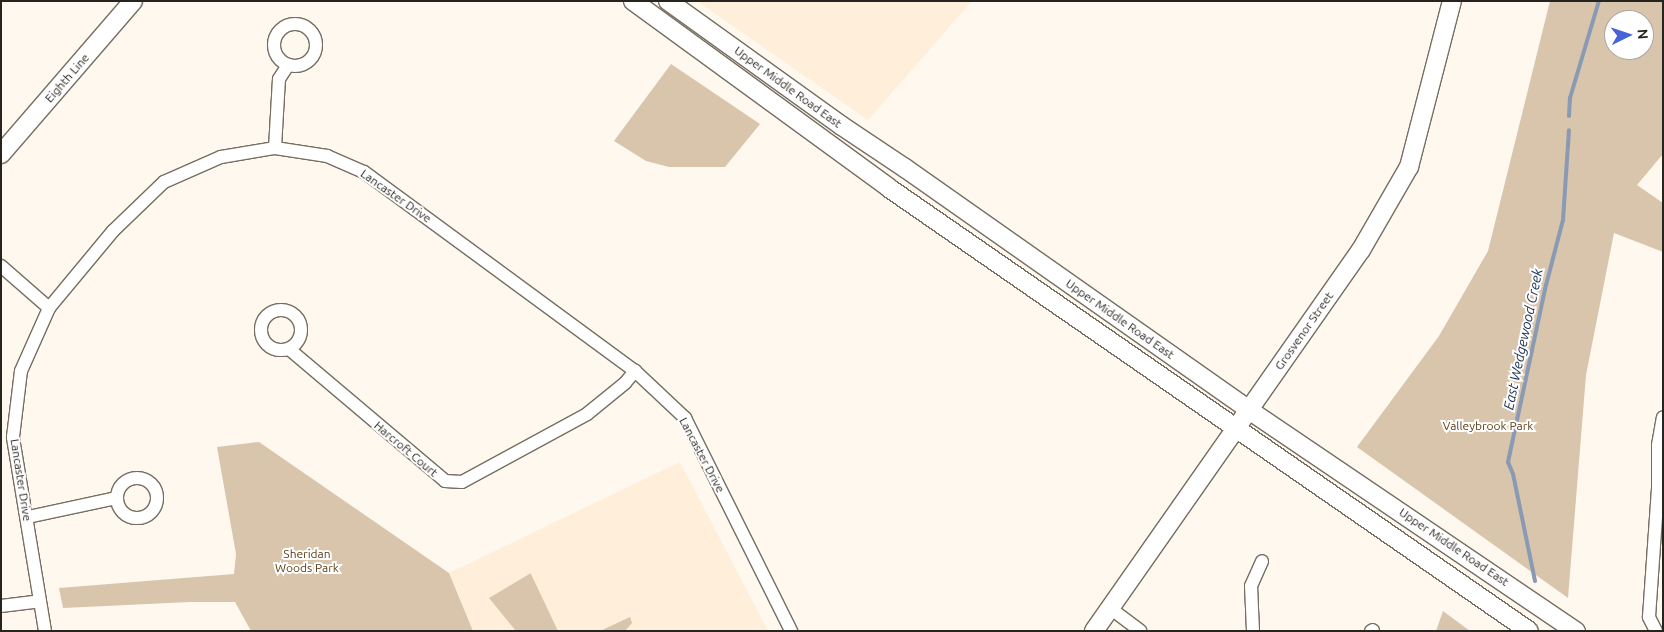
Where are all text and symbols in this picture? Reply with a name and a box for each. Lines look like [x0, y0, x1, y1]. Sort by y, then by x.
north arrow [1604, 10, 1654, 60]
text: N [1635, 28, 1651, 40]
street label: Upper Middle Road East [731, 43, 845, 131]
street label: Eighth Line [42, 51, 92, 105]
street label: Lancaster Drive [358, 166, 434, 226]
water label: East Wedgewood Creek [1500, 267, 1546, 411]
street label: Upper Middle Road East [1063, 276, 1177, 362]
street label: Grosvenor Street [1272, 289, 1336, 373]
street label: Lancaster Drive [676, 415, 728, 495]
street label: Harcroft Court [371, 418, 441, 480]
park label: Valleybrook Park [1443, 419, 1533, 433]
street label: Lancaster Drive [7, 438, 35, 522]
street label: Upper Middle Road East [1396, 505, 1512, 589]
park label: Sheridan Woods Park [275, 547, 339, 575]

